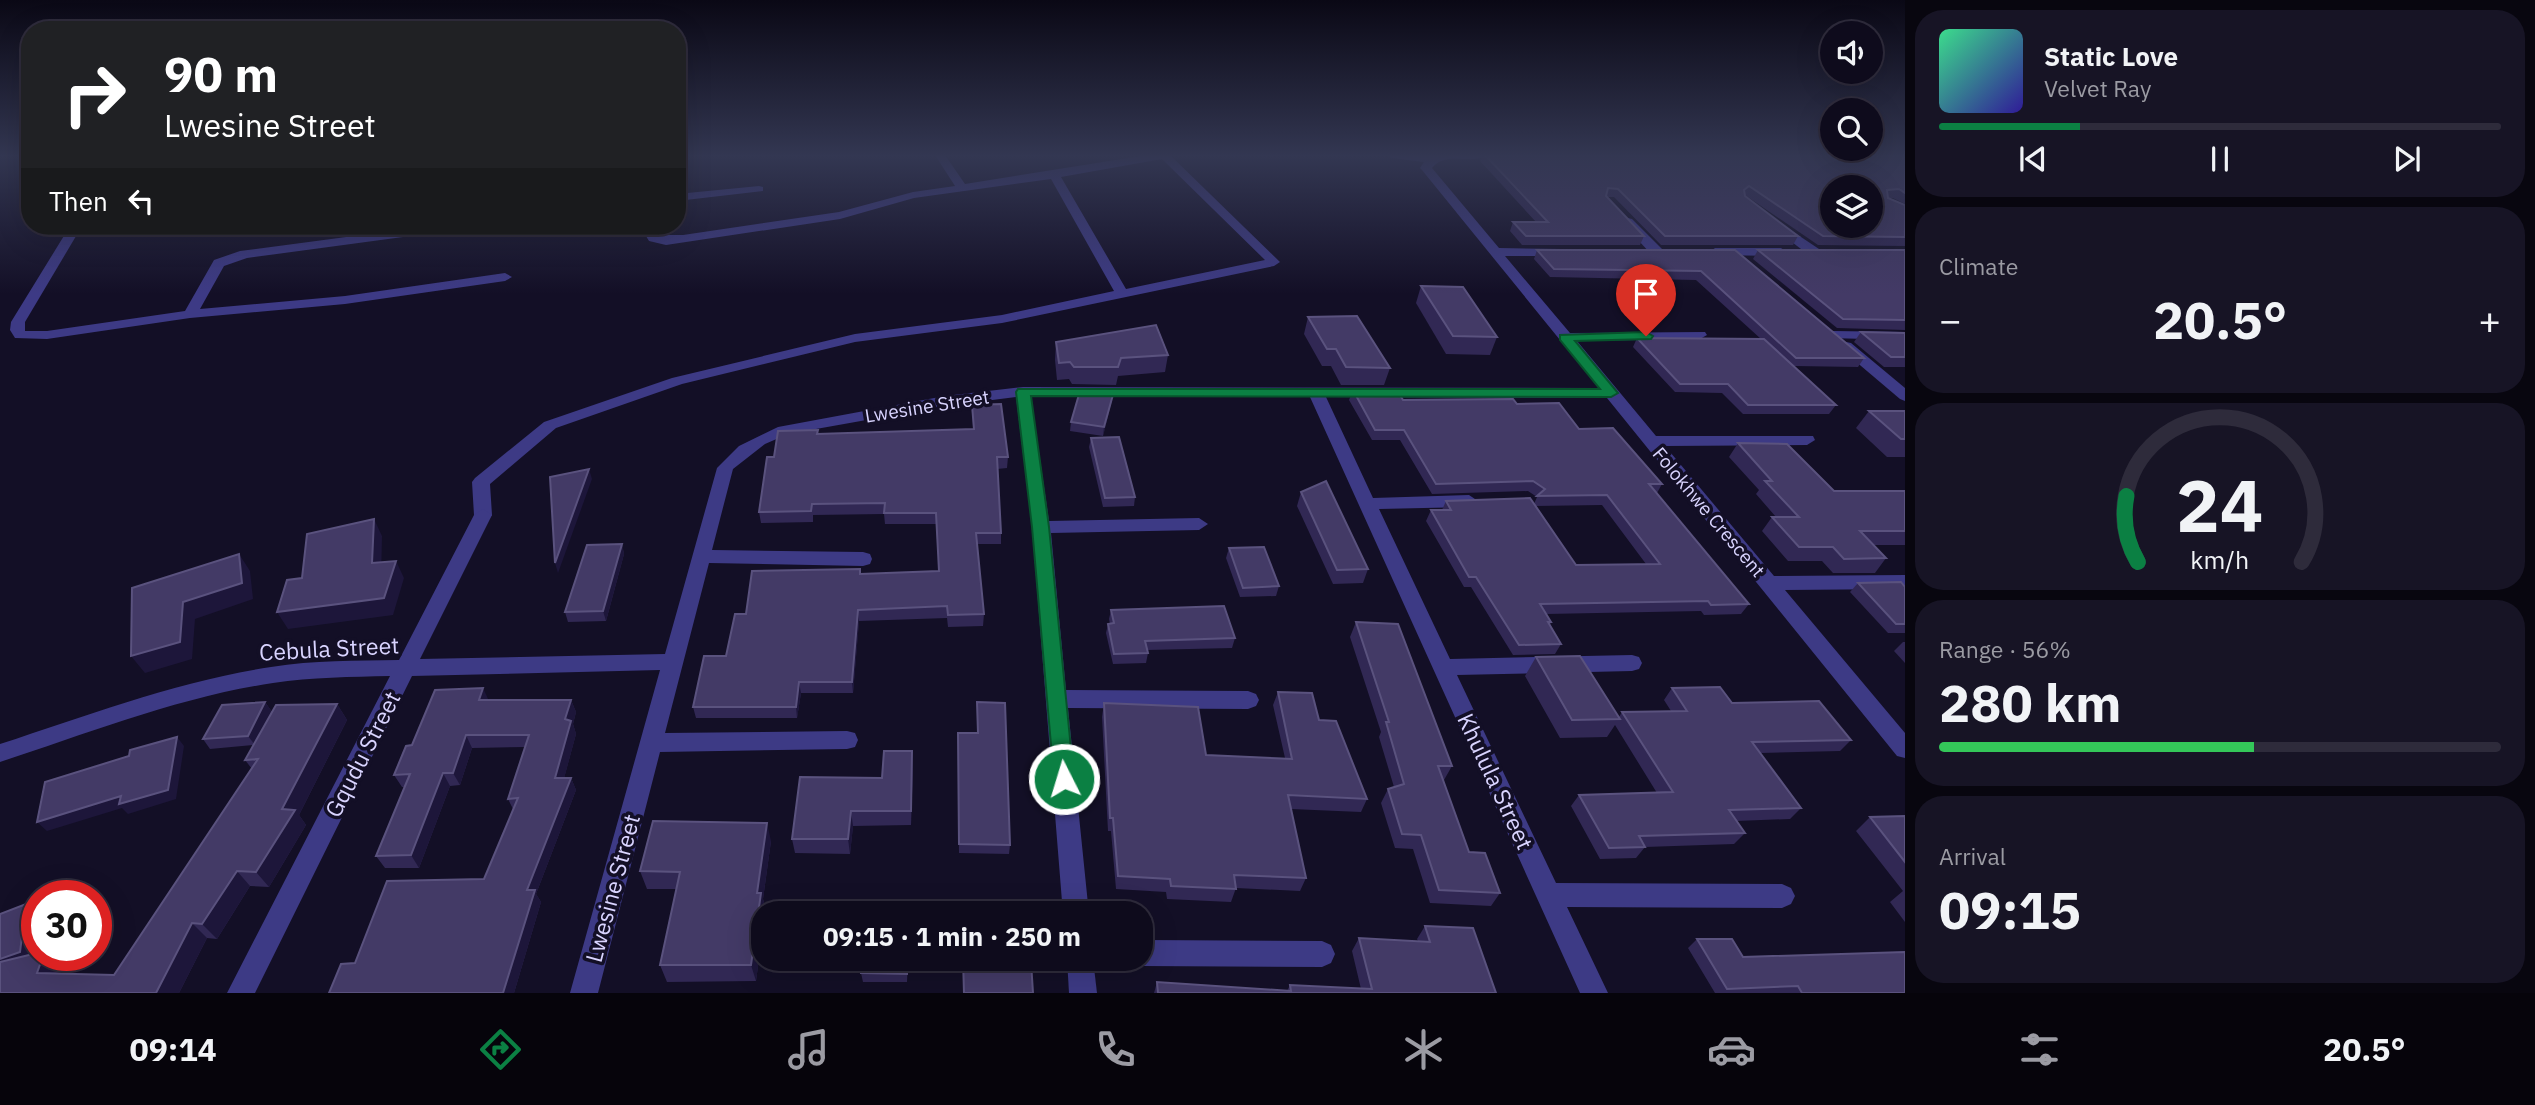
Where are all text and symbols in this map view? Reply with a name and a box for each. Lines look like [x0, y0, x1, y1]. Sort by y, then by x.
map controls [1820, 21, 1883, 238]
button: sound [1820, 21, 1883, 84]
text: Static Love [2044, 39, 2178, 73]
text: 90 m [164, 42, 278, 105]
icon: right [49, 49, 140, 140]
text: Velvet Ray [2044, 73, 2151, 103]
button: search [1820, 98, 1883, 161]
text: Lwesine Street [164, 104, 376, 146]
icon: previous [2014, 140, 2052, 178]
icon: pause [2201, 140, 2239, 178]
icon: next [2388, 140, 2426, 178]
button: layers [1820, 175, 1883, 238]
icon: left [122, 182, 160, 220]
text: Then [49, 184, 108, 218]
text: Climate [1939, 251, 2018, 281]
pin [1616, 264, 1676, 336]
icon: arrive [1627, 275, 1665, 313]
text: 20.5° [2153, 286, 2287, 353]
text: − [1939, 295, 1962, 344]
text: + [2478, 295, 2501, 344]
street label: Lwesine Street [863, 384, 991, 428]
street label: Folokhwe Crescent [1648, 442, 1770, 582]
text: 24 [2176, 458, 2264, 553]
text: km/h [2191, 543, 2249, 576]
street label: Cebula Street [258, 629, 400, 667]
text: Range · 56% [1939, 634, 2071, 664]
text: 280 km [1939, 669, 2121, 736]
street label: Gqudu Street [317, 686, 407, 822]
street label: Khulula Street [1451, 708, 1541, 854]
position arrow [1027, 742, 1101, 816]
street label: Lwesine Street [578, 811, 646, 965]
text: Arrival [1939, 841, 2006, 871]
text: 09:15 [1939, 876, 2081, 943]
speed limit sign: 30 [21, 880, 112, 971]
text: 09:15 · 1 min · 250 m [823, 919, 1081, 953]
icon: directions [476, 1025, 525, 1074]
icon: music [784, 1025, 833, 1074]
icon: phone [1091, 1025, 1140, 1074]
icon: climate [1399, 1025, 1448, 1074]
icon: car [1707, 1025, 1756, 1074]
icon: filters [2015, 1025, 2064, 1074]
text: 09:14 [129, 1028, 217, 1070]
text: 20.5° [2323, 1028, 2406, 1070]

